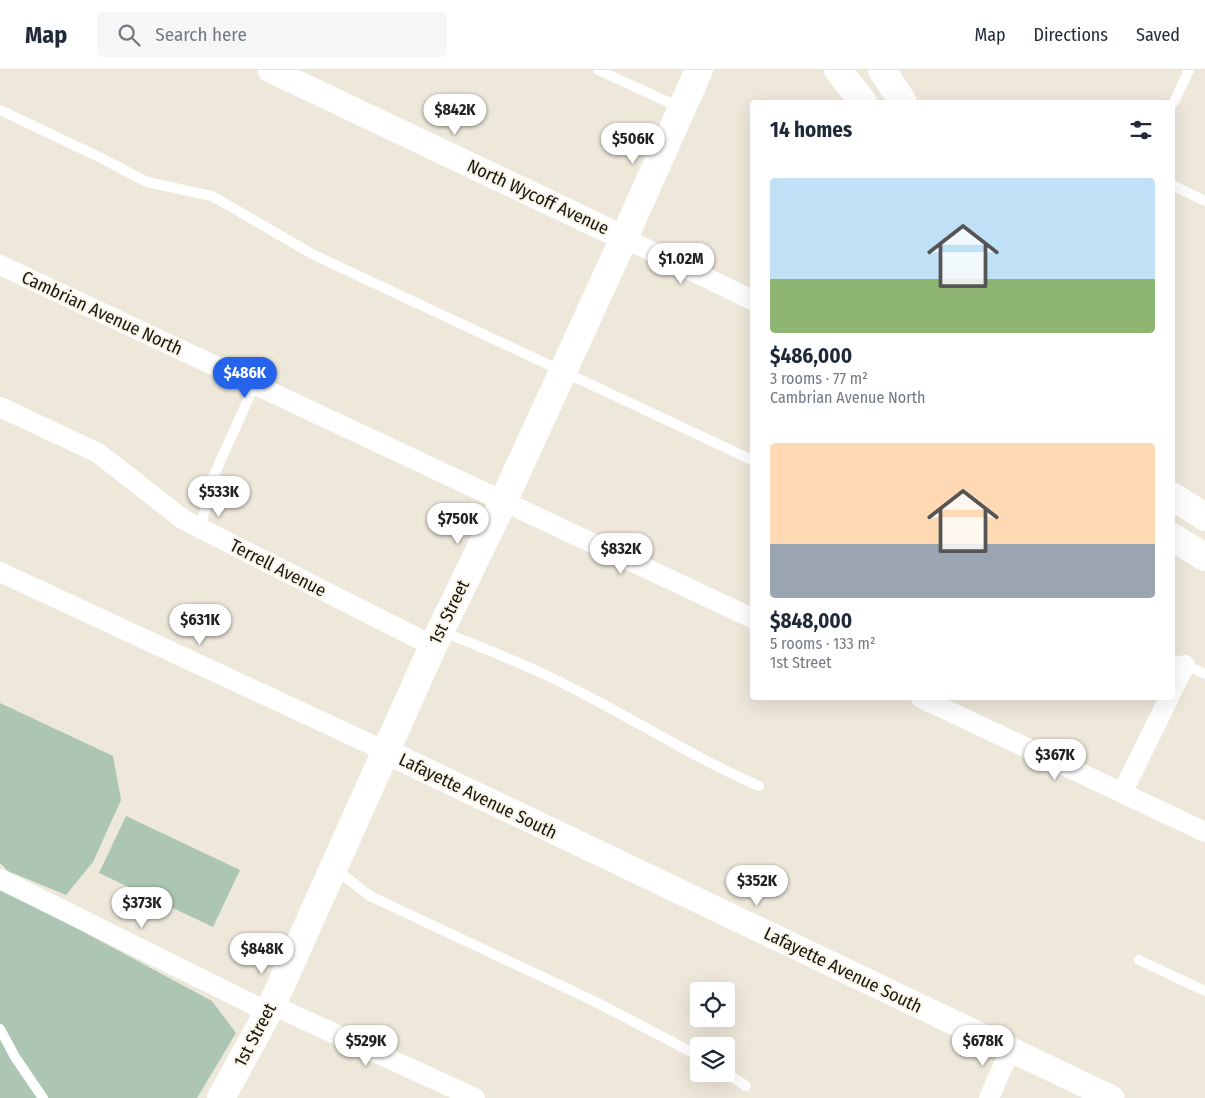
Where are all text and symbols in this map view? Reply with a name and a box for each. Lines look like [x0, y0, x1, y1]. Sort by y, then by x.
search box [97, 12, 447, 57]
text: Map [25, 21, 67, 49]
icon: search [115, 21, 143, 49]
text: Search here [155, 23, 247, 46]
text: Map [974, 24, 1006, 46]
text: Directions [1034, 24, 1108, 46]
text: Saved [1136, 24, 1180, 46]
pin: $842K [420, 93, 490, 136]
text: $842K [434, 100, 476, 119]
icon: filters [1127, 116, 1155, 144]
text: 14 homes [770, 117, 852, 143]
pin: $506K [598, 122, 668, 165]
text: $506K [612, 129, 654, 148]
street label: North Wycoff Avenue [464, 155, 612, 240]
icon: home [918, 211, 1008, 301]
pin: $1.02M [640, 242, 722, 285]
text: $1.02M [658, 249, 704, 268]
street label: Cambrian Avenue North [18, 266, 186, 360]
text: $486,000 [770, 343, 852, 369]
pin: $486K [210, 356, 280, 399]
text: $486K [224, 363, 266, 382]
text: 3 rooms · 77 m² [770, 369, 868, 388]
text: Cambrian Avenue North [770, 388, 926, 407]
pin: $533K [184, 476, 254, 518]
icon: home [918, 476, 1008, 566]
text: $533K [199, 482, 239, 501]
pin: $750K [423, 502, 493, 545]
text: $750K [438, 509, 478, 528]
pin: $832K [586, 532, 656, 575]
street label: Terrell Avenue [226, 534, 330, 602]
text: $832K [601, 539, 641, 558]
street label: 1st Street [424, 576, 474, 648]
pin: $631K [165, 604, 235, 646]
text: $848,000 [770, 608, 852, 634]
text: $631K [180, 610, 220, 629]
text: 5 rooms · 133 m² [770, 634, 876, 653]
text: 1st Street [770, 653, 831, 672]
pin: $367K [1020, 738, 1090, 781]
text: $367K [1035, 745, 1075, 764]
street label: Lafayette Avenue South [395, 748, 561, 844]
pin: $352K [722, 864, 792, 907]
text: $352K [737, 871, 777, 890]
pin: $373K [107, 886, 177, 929]
text: $373K [122, 893, 162, 912]
street label: Lafayette Avenue South [760, 922, 926, 1018]
pin: $848K [227, 932, 297, 975]
text: $848K [241, 939, 283, 958]
map controls [690, 982, 735, 1082]
button: locate [690, 982, 735, 1027]
street label: 1st Street [229, 999, 281, 1071]
pin: $529K [331, 1024, 401, 1067]
pin: $678K [948, 1024, 1018, 1067]
text: $529K [346, 1031, 386, 1050]
text: $678K [963, 1031, 1003, 1050]
button: layers [690, 1037, 735, 1082]

